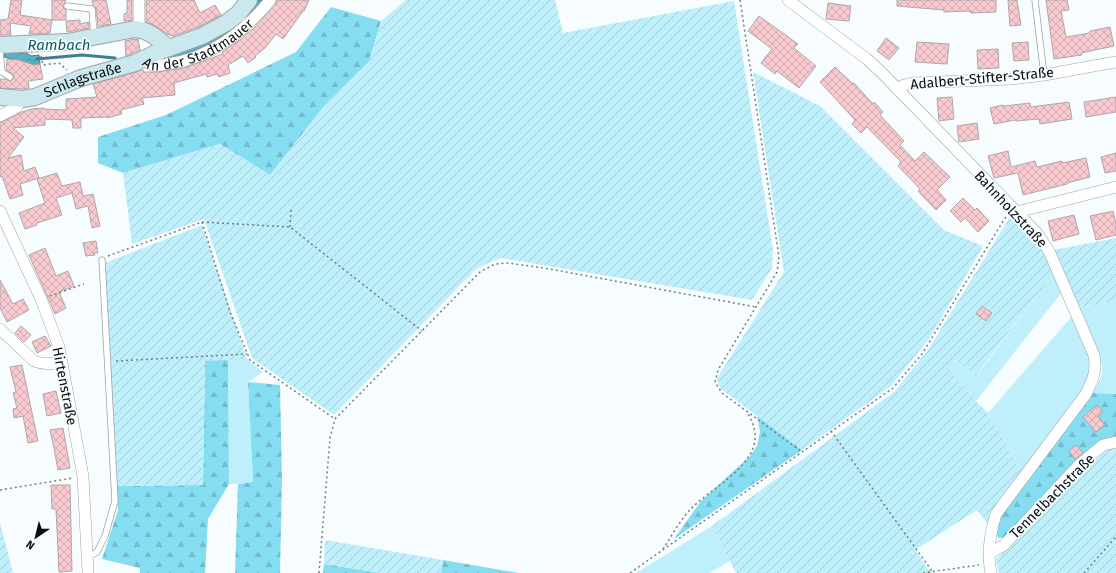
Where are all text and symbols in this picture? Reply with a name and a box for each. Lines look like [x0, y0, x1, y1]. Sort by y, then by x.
street label: An der Stadtmauer [139, 15, 257, 75]
water label: Rambach [27, 36, 91, 54]
street label: Schlagstraße [41, 59, 124, 101]
street label: Adalbert-Stifter-Straße [910, 64, 1054, 93]
street label: Bahnholzstraße [971, 167, 1051, 251]
street label: Hirtenstraße [49, 345, 80, 427]
street label: Tennelbachstraße [1006, 450, 1098, 542]
north arrow [16, 517, 56, 557]
text: N [24, 537, 37, 552]

